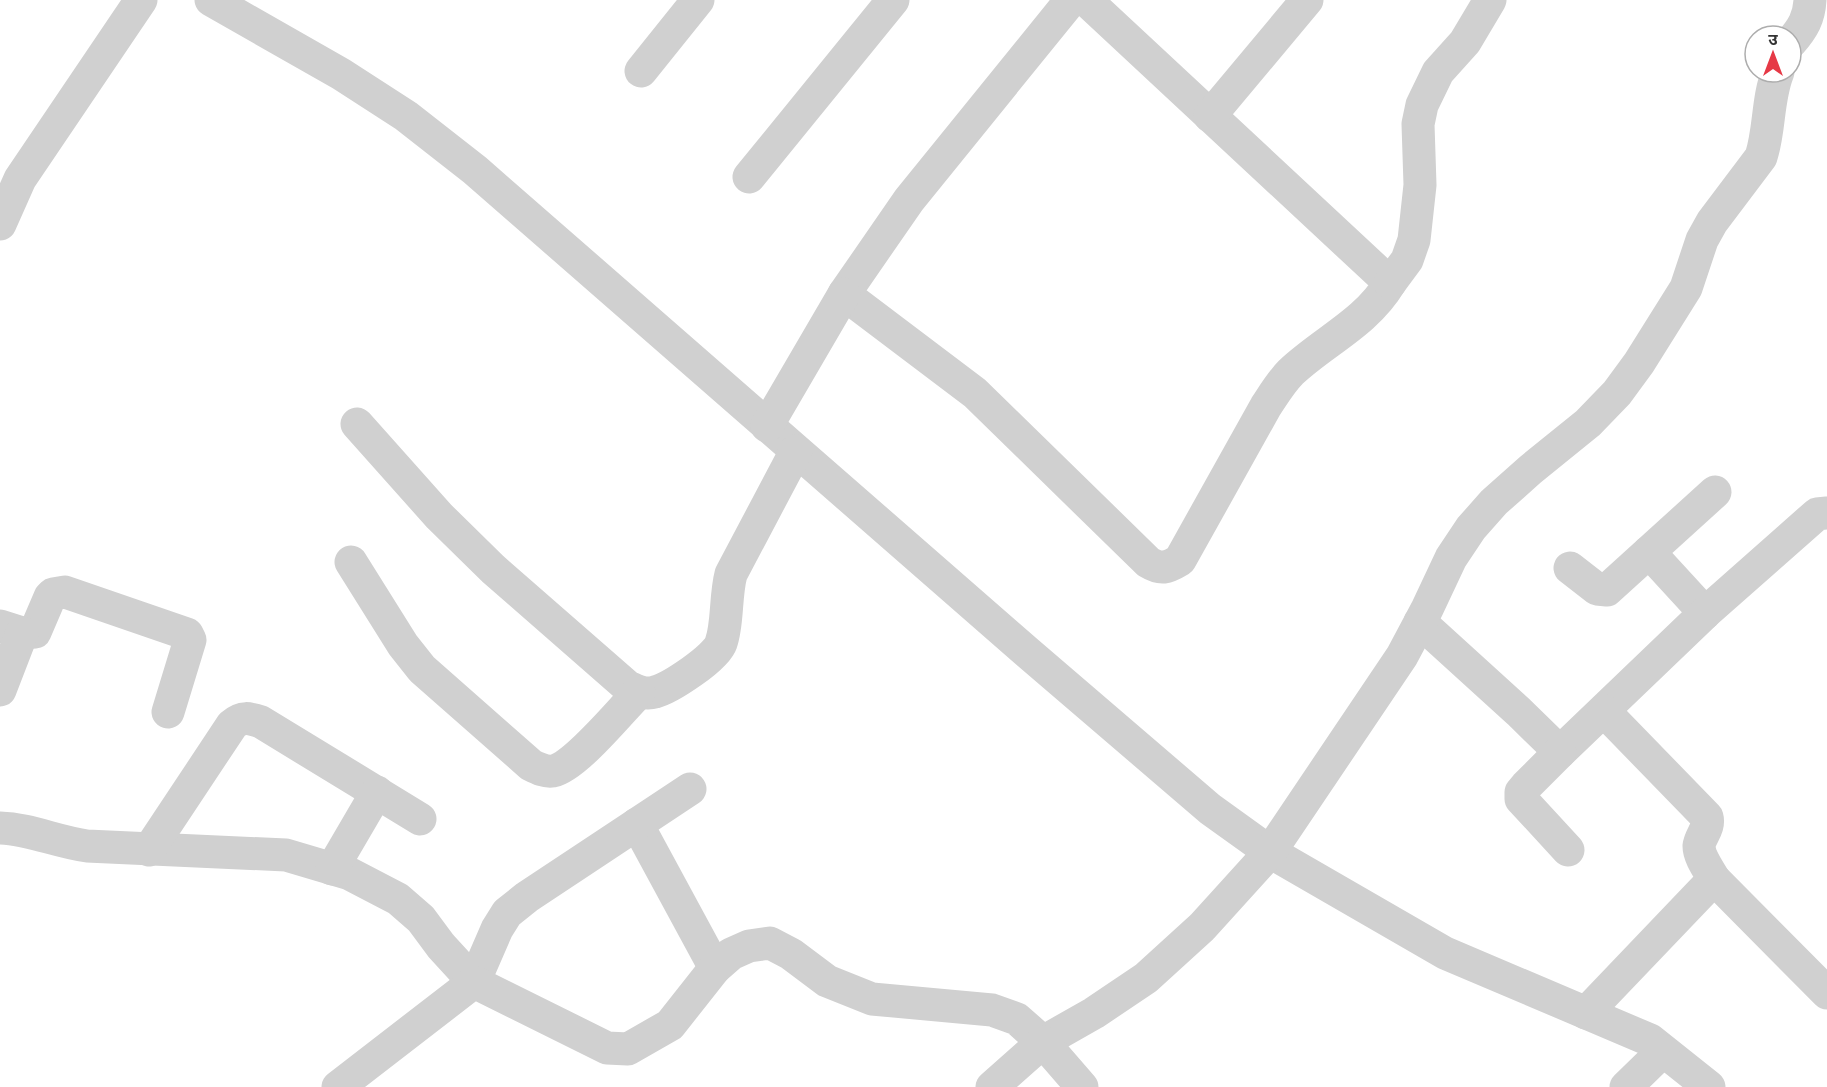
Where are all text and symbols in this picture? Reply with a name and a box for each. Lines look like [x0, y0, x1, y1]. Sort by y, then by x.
north arrow [1743, 24, 1803, 84]
text: उ [1768, 29, 1778, 49]

